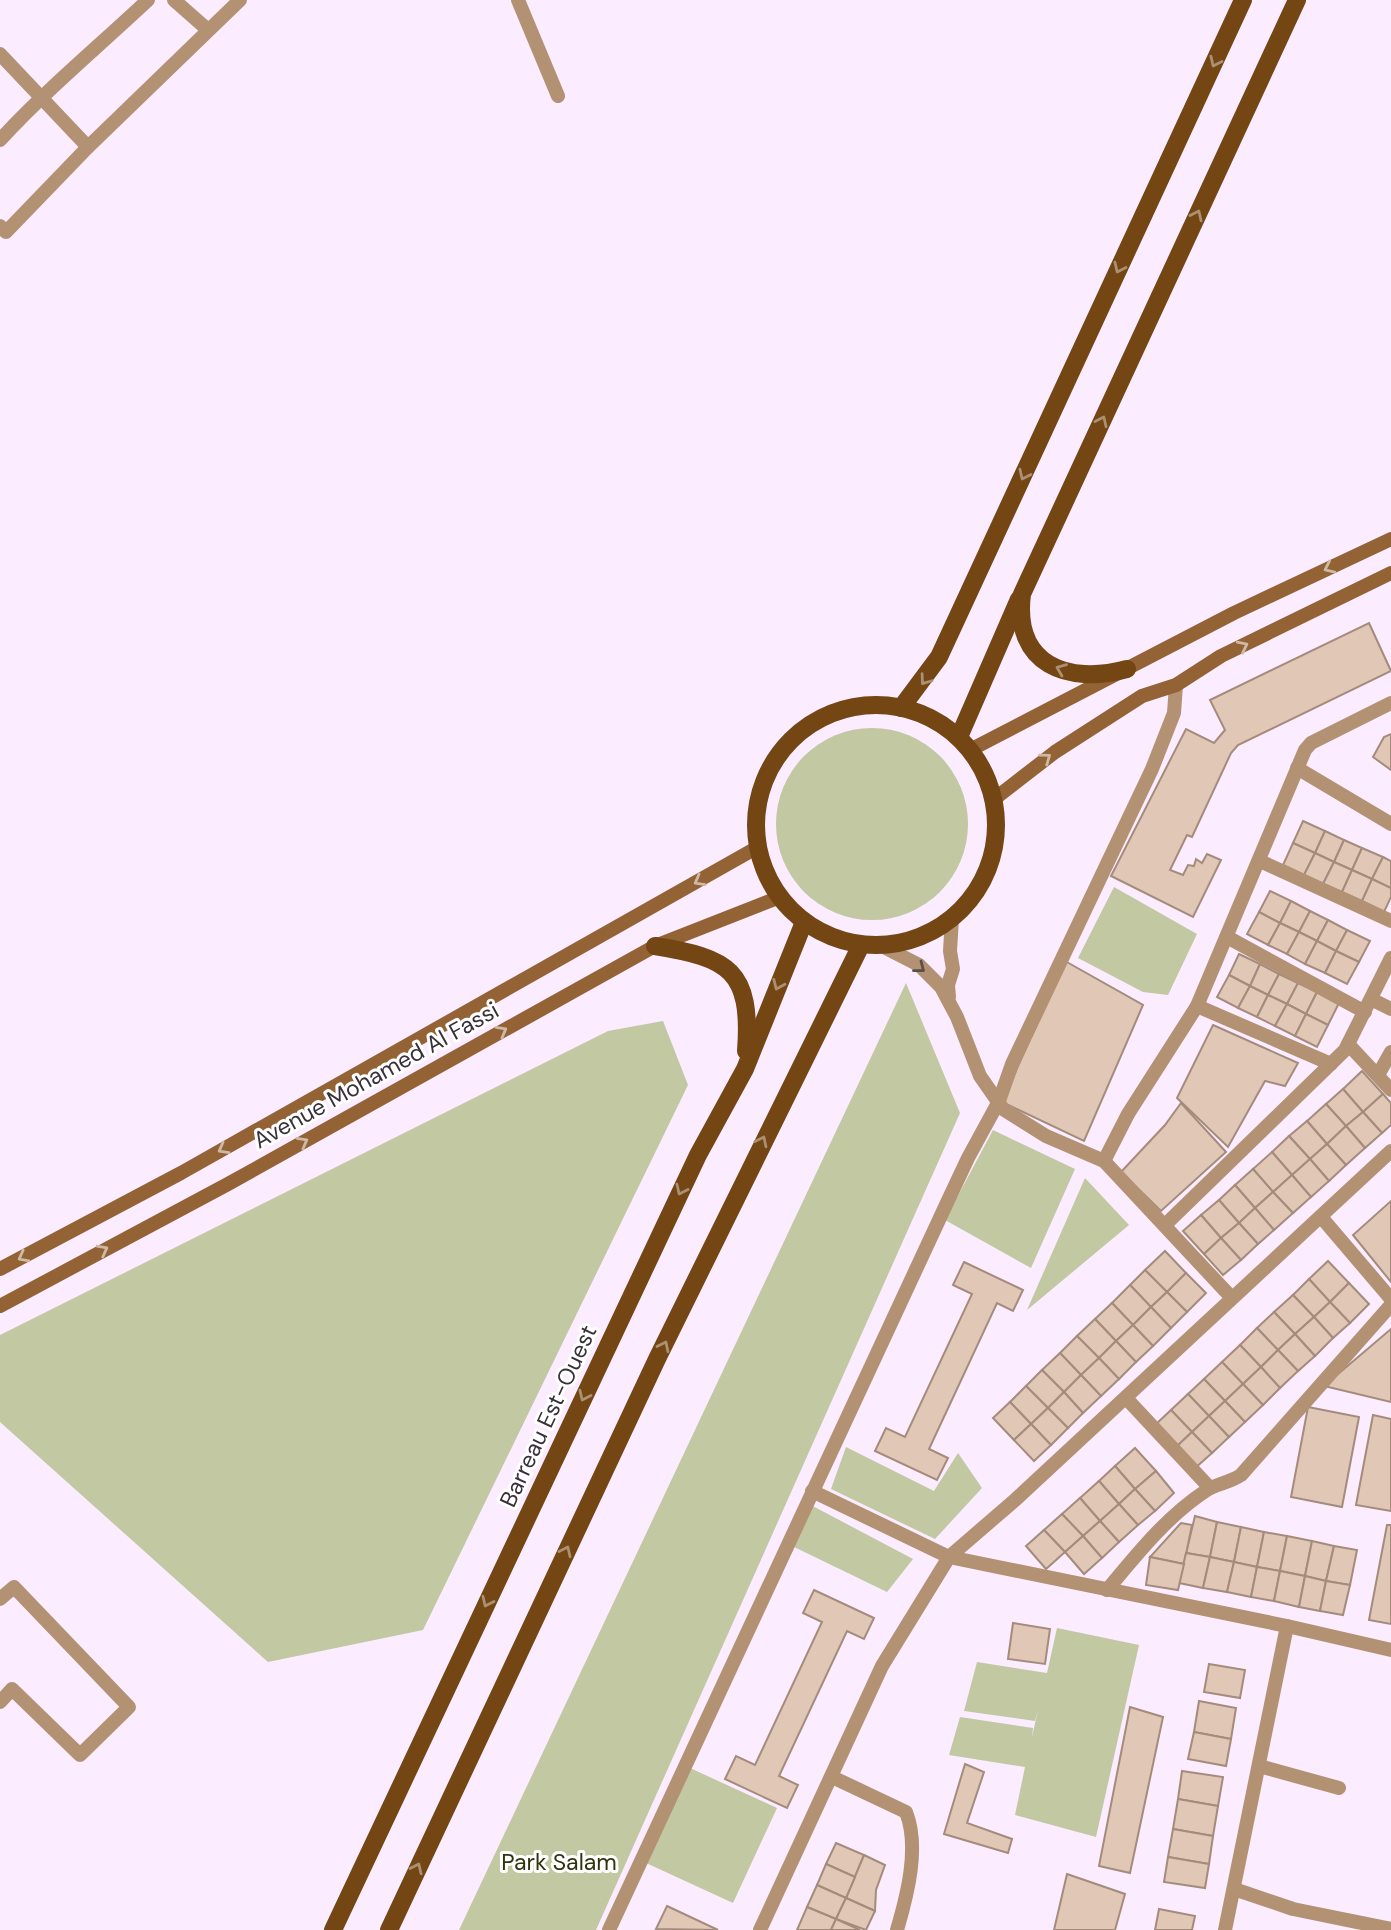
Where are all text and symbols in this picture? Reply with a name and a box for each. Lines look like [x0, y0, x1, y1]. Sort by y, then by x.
one-way arrow [1209, 55, 1223, 67]
one-way arrow [1189, 209, 1203, 222]
one-way arrow [1113, 261, 1127, 273]
one-way arrow [1094, 416, 1108, 428]
one-way arrow [1018, 468, 1032, 480]
one-way arrow [1324, 560, 1336, 574]
one-way arrow [1236, 640, 1248, 654]
one-way arrow [1055, 664, 1067, 678]
one-way arrow [921, 672, 933, 684]
one-way arrow [1039, 754, 1051, 766]
one-way arrow [693, 873, 706, 886]
one-way arrow [913, 959, 925, 972]
one-way arrow [772, 978, 786, 990]
street label: Avenue Mohamed Al Fassi [248, 995, 504, 1155]
one-way arrow [495, 1026, 507, 1039]
one-way arrow [754, 1136, 768, 1148]
one-way arrow [296, 1137, 309, 1150]
one-way arrow [218, 1141, 231, 1154]
one-way arrow [676, 1183, 690, 1195]
one-way arrow [96, 1245, 108, 1258]
one-way arrow [17, 1248, 30, 1262]
street label: Barreau Est-Ouest [493, 1320, 603, 1512]
one-way arrow [655, 1341, 669, 1353]
one-way arrow [578, 1389, 592, 1401]
one-way arrow [558, 1546, 572, 1558]
one-way arrow [481, 1594, 495, 1607]
park label: Park Salam [501, 1847, 617, 1877]
one-way arrow [409, 1863, 423, 1875]

